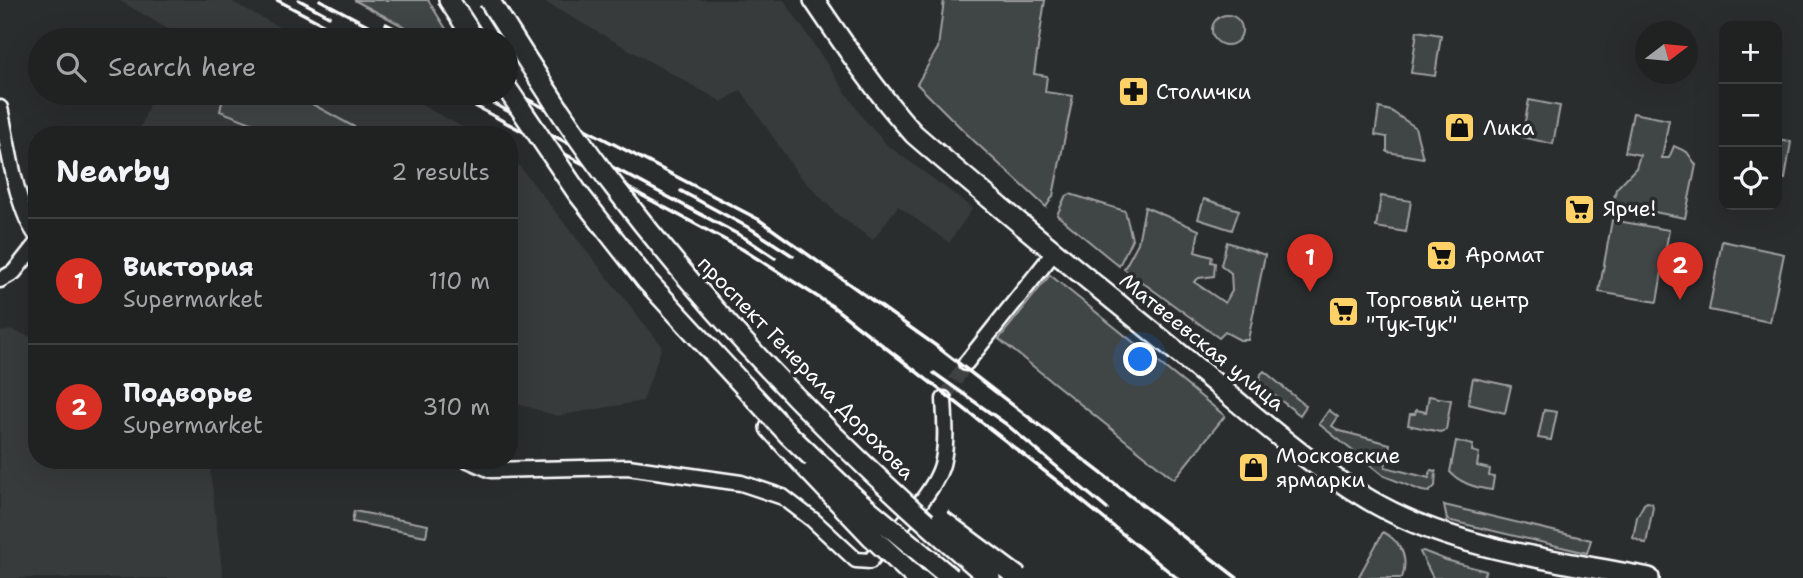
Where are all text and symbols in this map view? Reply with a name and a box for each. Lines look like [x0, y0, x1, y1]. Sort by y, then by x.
north arrow [1635, 21, 1698, 84]
map controls [1719, 21, 1782, 210]
button: + [1719, 21, 1782, 84]
search box [28, 28, 518, 105]
icon: search [52, 48, 90, 86]
text: Search here [108, 49, 257, 84]
pharmacy icon: Столички [1116, 75, 1150, 109]
place label: Столички [1156, 78, 1251, 106]
button: − [1719, 84, 1782, 147]
shop icon: Лика [1443, 111, 1477, 145]
place label: Лика [1483, 114, 1534, 142]
button: locate [1719, 147, 1782, 210]
text: Nearby [56, 151, 171, 192]
text: 2 results [391, 157, 490, 187]
supermarket icon: Ярче! [1563, 192, 1597, 226]
place label: Ярче! [1603, 195, 1656, 223]
pin: 1 [1287, 234, 1333, 292]
supermarket icon: Аромат [1425, 238, 1459, 272]
place label: Аромат [1465, 241, 1544, 269]
pin: 2 [1657, 242, 1703, 300]
text: Виктория [123, 249, 254, 284]
street label: проспект Генерала Дорохова [691, 250, 921, 486]
text: 1 [74, 266, 84, 296]
text: 110 m [428, 266, 490, 296]
street label: Матвеевская улица [1114, 267, 1290, 417]
text: Supermarket [123, 284, 263, 314]
place label: Торговый центр "Тук-Тук" [1366, 286, 1529, 338]
supermarket icon: Торговый центр "Тук-Тук" [1326, 295, 1360, 329]
your location [1123, 342, 1157, 376]
text: Подворье [123, 375, 253, 410]
text: 2 [71, 392, 87, 422]
text: 310 m [422, 392, 490, 422]
text: Supermarket [123, 410, 263, 440]
place label: Московские ярмарки [1276, 442, 1400, 494]
shop icon: Московские ярмарки [1236, 451, 1270, 485]

